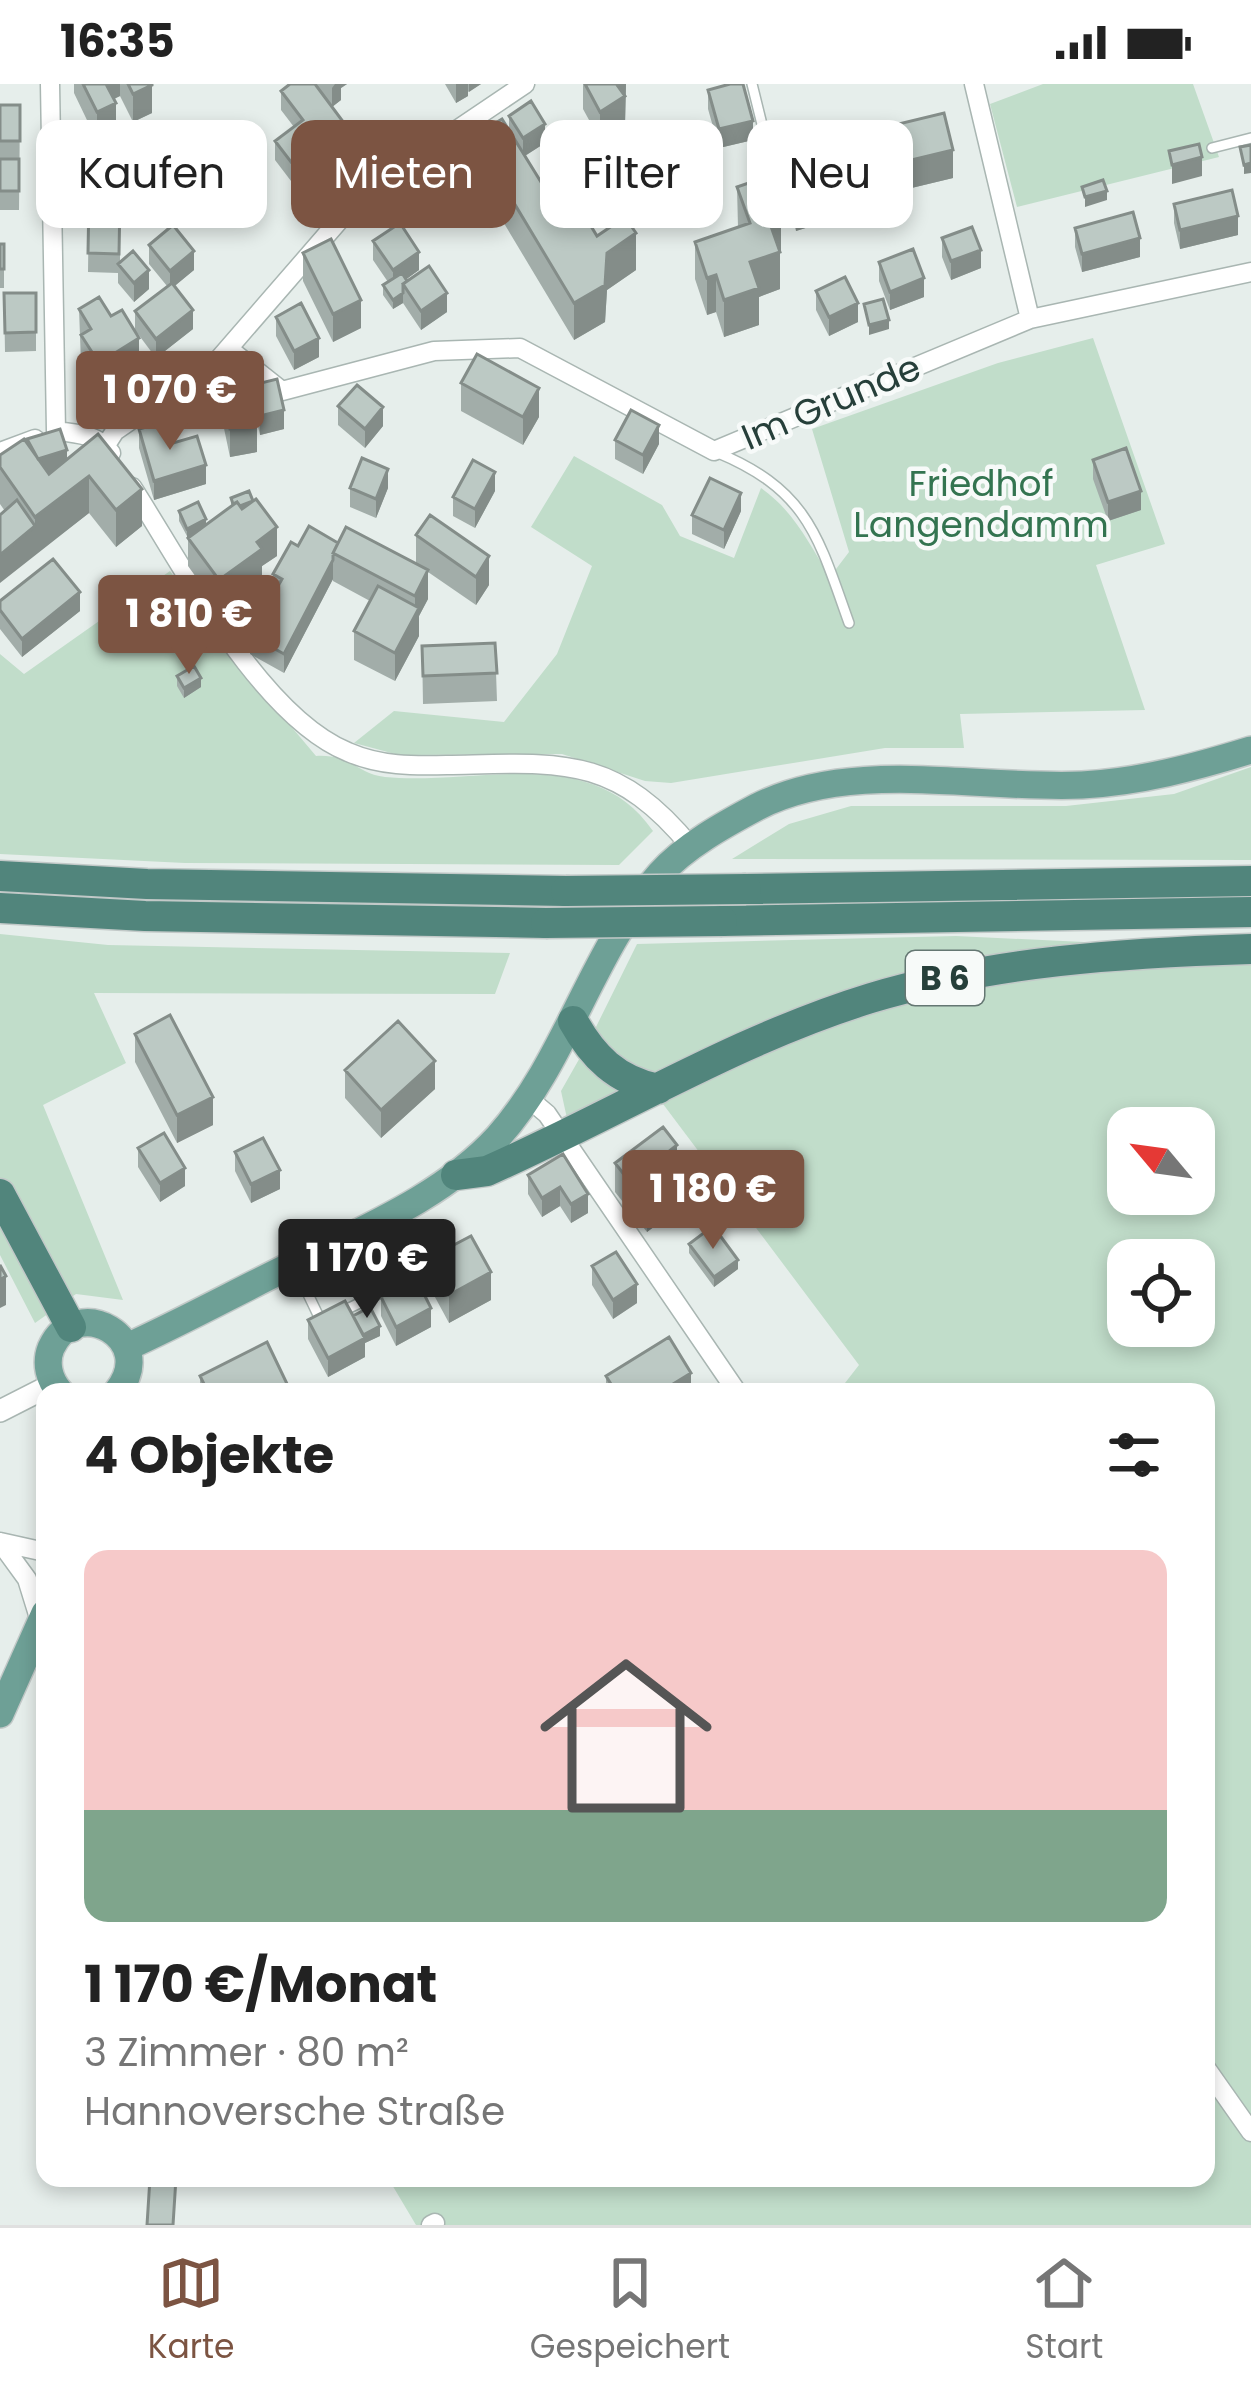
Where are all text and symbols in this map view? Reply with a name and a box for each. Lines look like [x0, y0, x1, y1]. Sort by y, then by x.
text: 16:35 [60, 10, 175, 73]
chip: Kaufen [36, 120, 267, 228]
chip: Mieten [291, 120, 516, 228]
chip: Filter [540, 120, 723, 228]
chip: Neu [747, 120, 913, 228]
street label: Im Grunde [734, 341, 928, 463]
pin: 1 070 € [59, 351, 281, 453]
text: 1 070 € [103, 362, 237, 417]
park label: Friedhof Langendamm [853, 458, 1109, 550]
pin: 1 810 € [78, 575, 300, 677]
text: 1 810 € [125, 586, 253, 641]
road number: B 6 [906, 951, 984, 1005]
north arrow [1107, 1107, 1215, 1215]
map controls [1107, 1107, 1215, 1347]
pin: 1 180 € [602, 1150, 824, 1252]
text: 1 180 € [649, 1161, 777, 1216]
pin: 1 170 € [256, 1219, 478, 1321]
text: 1 170 € [305, 1230, 429, 1285]
button: locate [1107, 1239, 1215, 1347]
text: 4 Objekte [84, 1419, 334, 1491]
icon: filters [1101, 1422, 1167, 1488]
icon: home [518, 1628, 734, 1844]
text: 1 170 €/Monat [84, 1948, 437, 2020]
text: 3 Zimmer · 80 m² [84, 2025, 409, 2080]
text: Hannoversche Straße [84, 2084, 505, 2139]
tab: Karte [148, 2250, 235, 2372]
tab: Gespeichert [530, 2250, 730, 2372]
tab: Start [1025, 2250, 1103, 2372]

